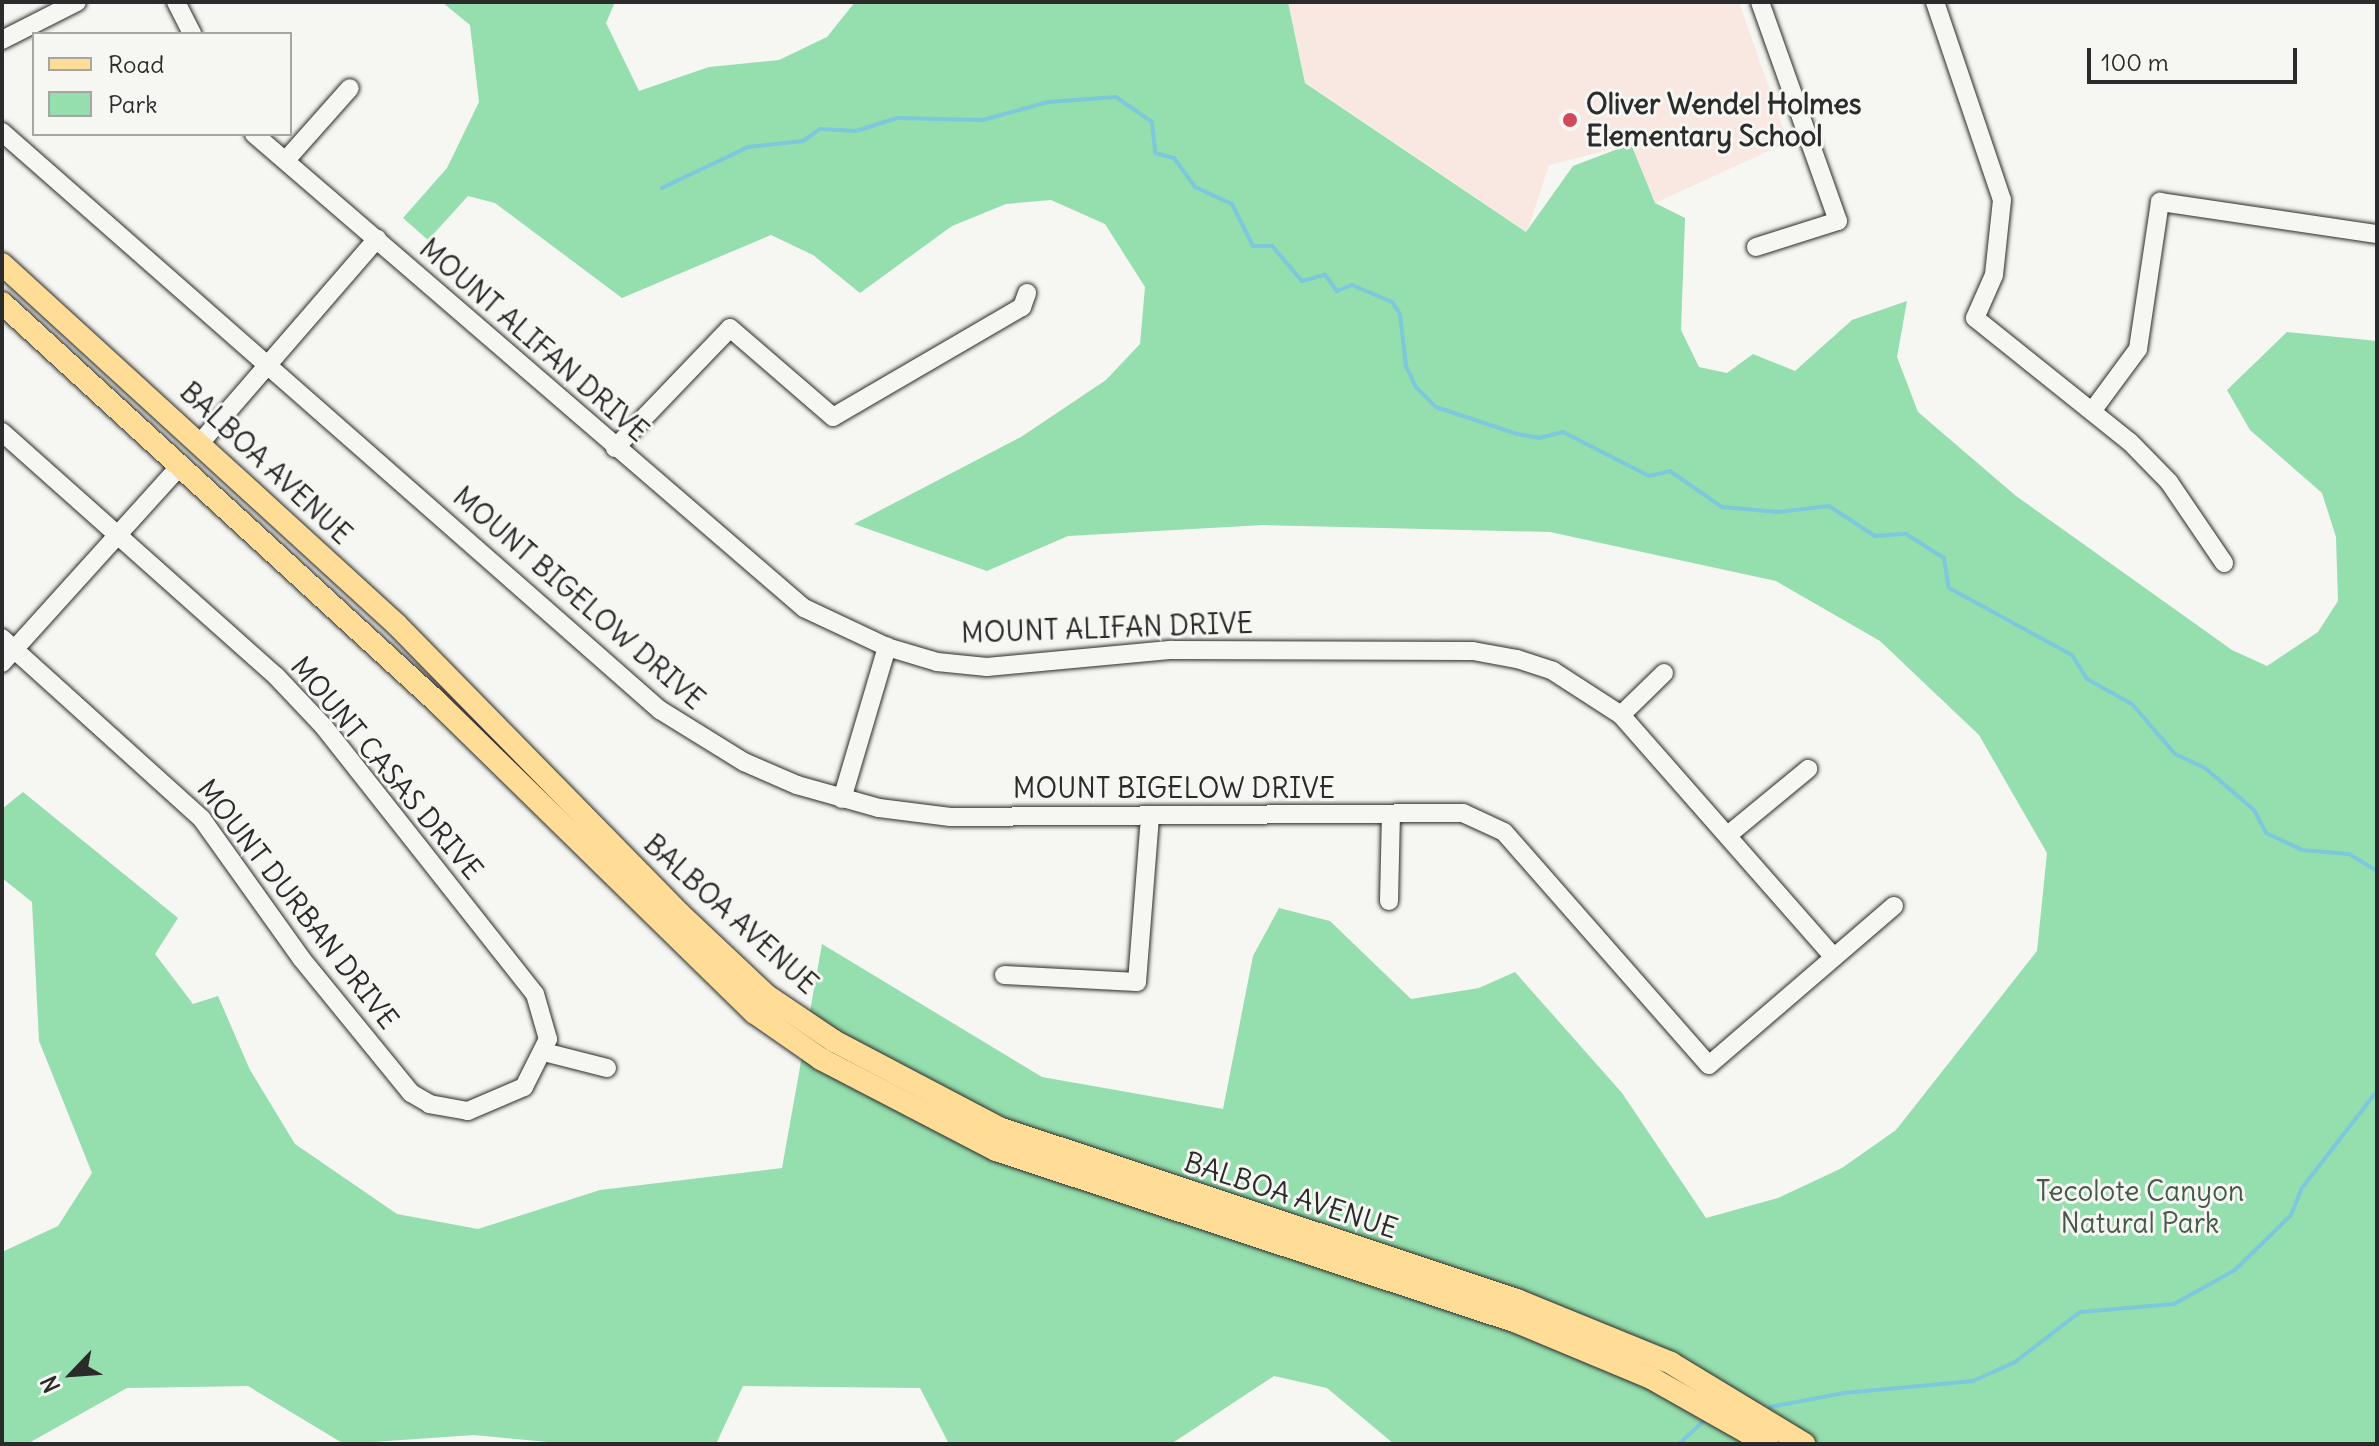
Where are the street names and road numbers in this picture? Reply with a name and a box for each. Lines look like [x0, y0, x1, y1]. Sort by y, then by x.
street label: MOUNT ALIFAN DRIVE [413, 232, 655, 448]
street label: BALBOA AVENUE [173, 375, 359, 551]
street label: MOUNT BIGELOW DRIVE [446, 480, 712, 716]
street label: MOUNT ALIFAN DRIVE [960, 606, 1254, 650]
street label: MOUNT CASAS DRIVE [284, 650, 490, 886]
street label: MOUNT BIGELOW DRIVE [1013, 771, 1335, 805]
street label: MOUNT DURBAN DRIVE [190, 773, 406, 1035]
street label: BALBOA AVENUE [637, 827, 825, 1001]
street label: BALBOA AVENUE [1180, 1145, 1402, 1245]

